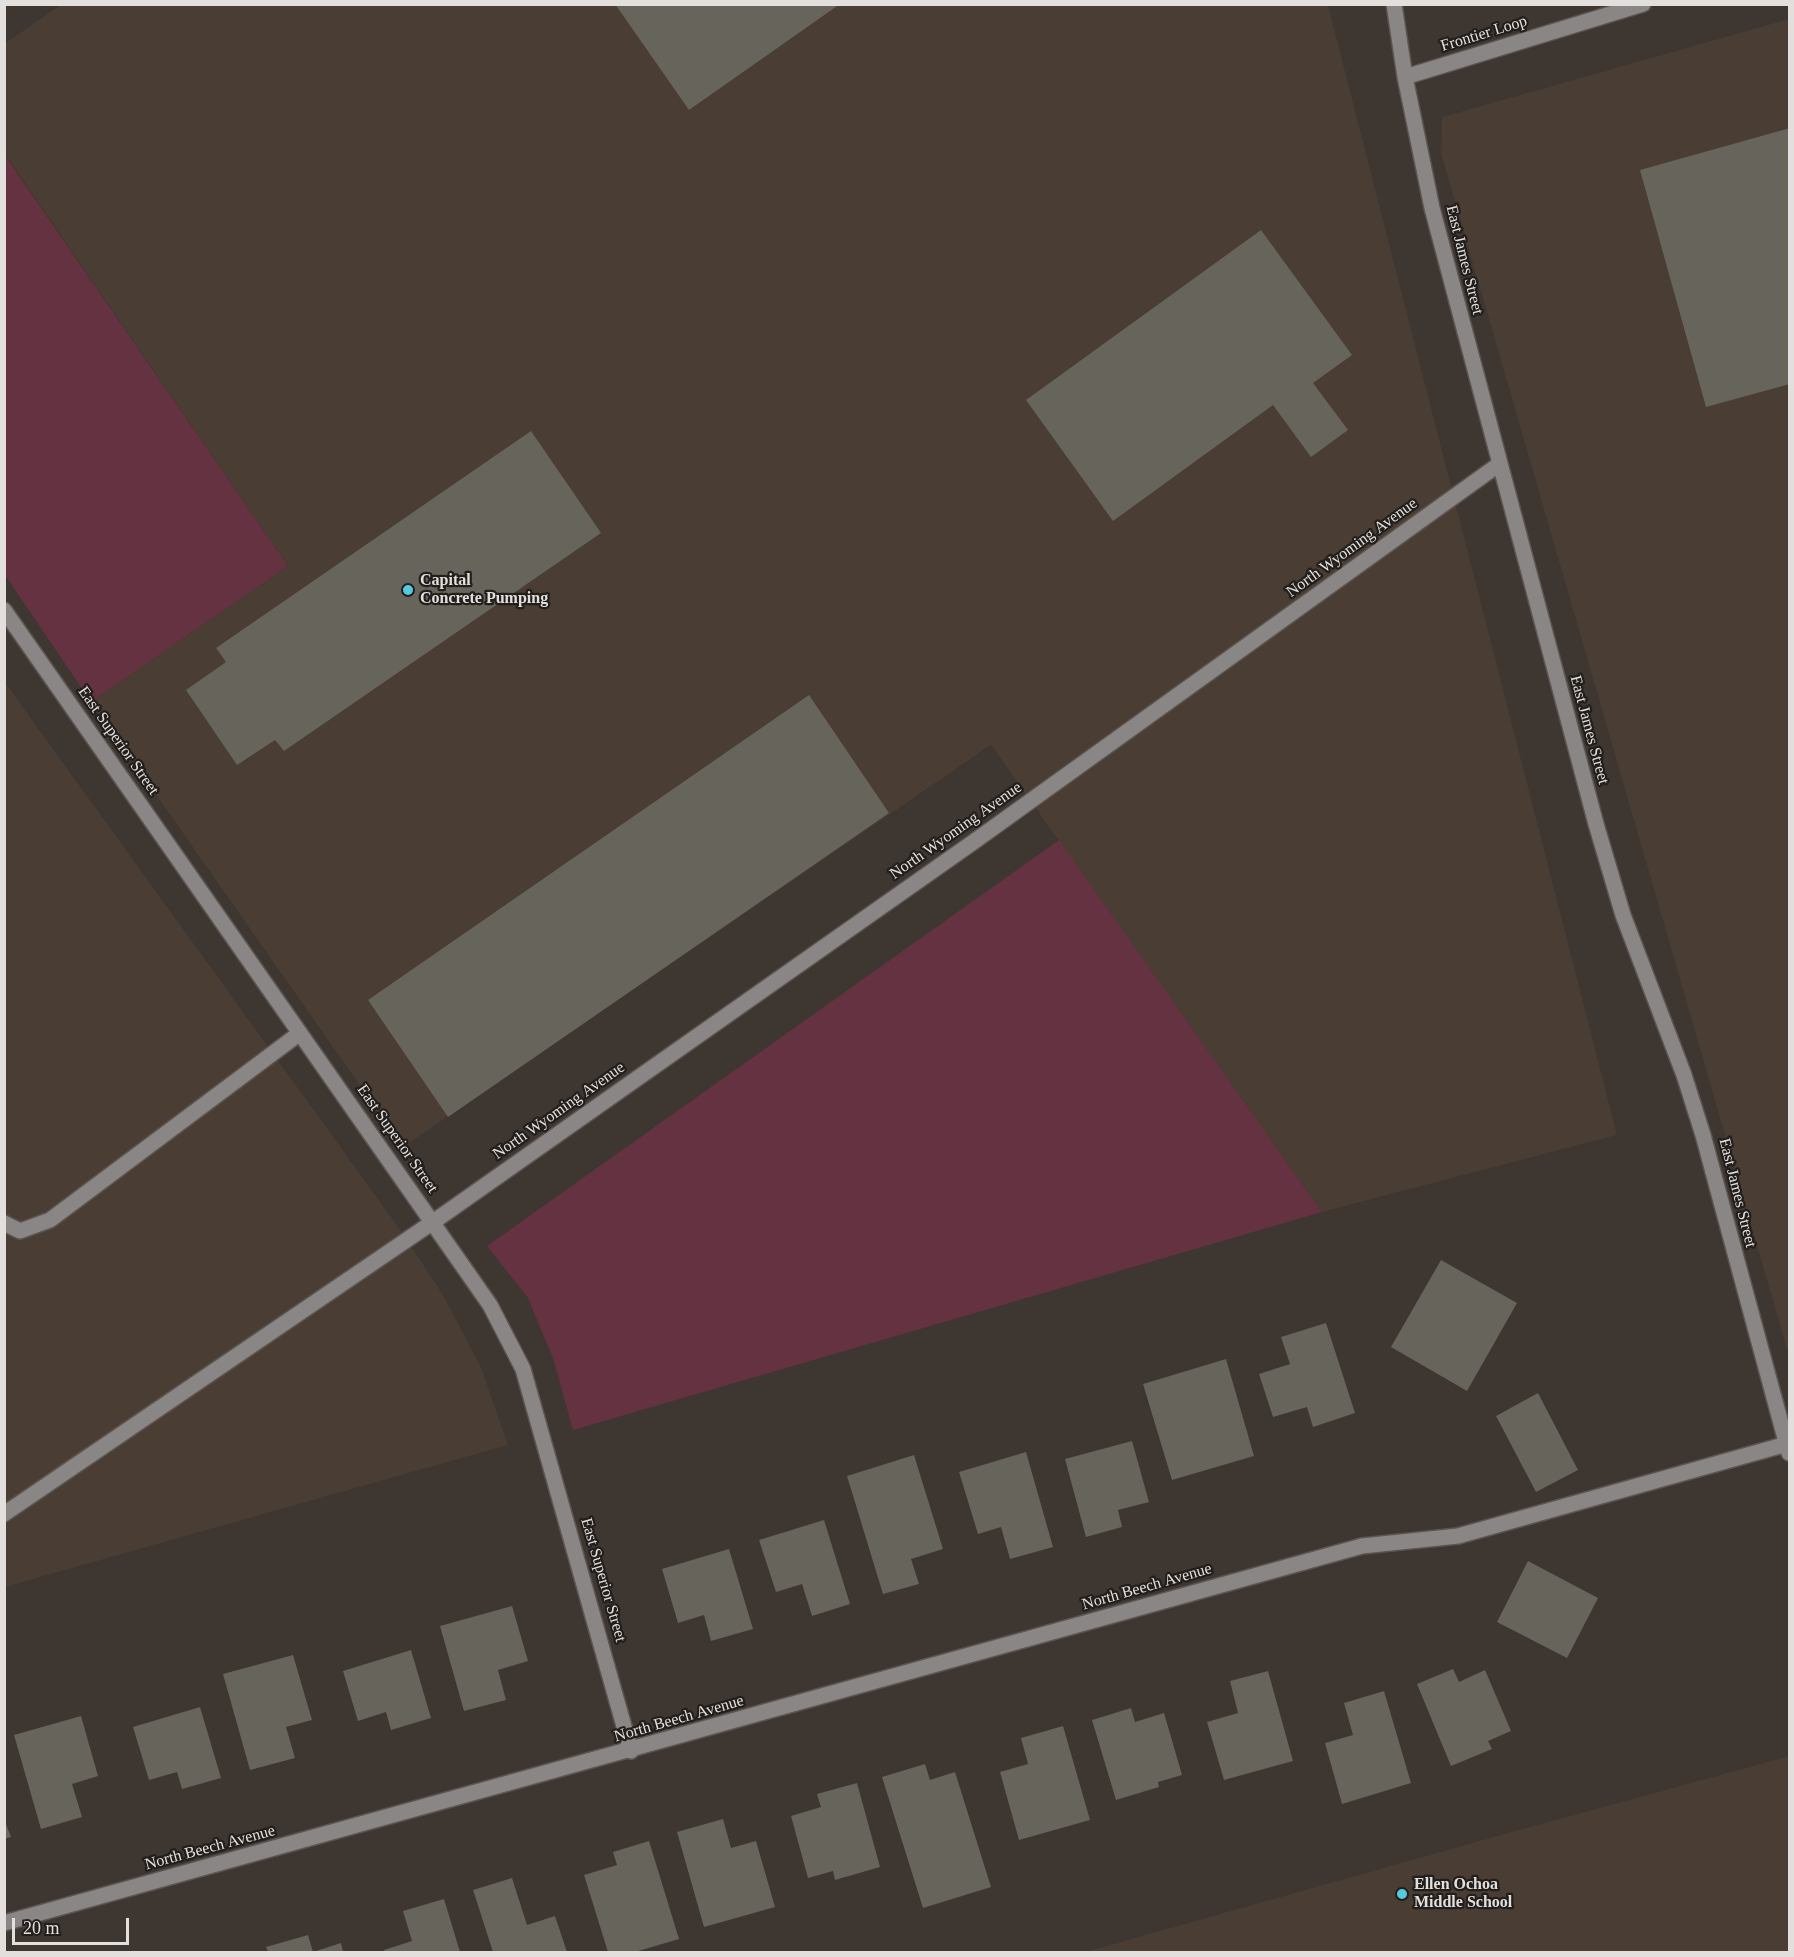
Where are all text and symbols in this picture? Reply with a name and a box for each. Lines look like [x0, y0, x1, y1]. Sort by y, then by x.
street label: Frontier Loop [1438, 12, 1530, 56]
street label: East James Street [1441, 203, 1487, 317]
street label: North Wyoming Avenue [1283, 494, 1421, 602]
place label: Capital Concrete Pumping [420, 571, 548, 609]
marker: Capital Concrete Pumping [401, 583, 415, 597]
street label: East James Street [1565, 673, 1613, 787]
street label: East Superior Street [73, 683, 163, 799]
street label: North Wyoming Avenue [886, 778, 1026, 884]
street label: North Wyoming Avenue [489, 1058, 629, 1164]
street label: East Superior Street [352, 1081, 442, 1197]
street label: East James Street [1714, 1136, 1760, 1250]
street label: East Superior Street [576, 1516, 630, 1644]
street label: North Beech Avenue [1080, 1559, 1214, 1615]
street label: North Beech Avenue [612, 1691, 746, 1747]
street label: North Beech Avenue [143, 1821, 277, 1875]
place label: Ellen Ochoa Middle School [1414, 1875, 1512, 1913]
marker: Ellen Ochoa Middle School [1395, 1887, 1409, 1901]
scale bar [15, 1906, 132, 1944]
text: 20 m [23, 1918, 60, 1938]

